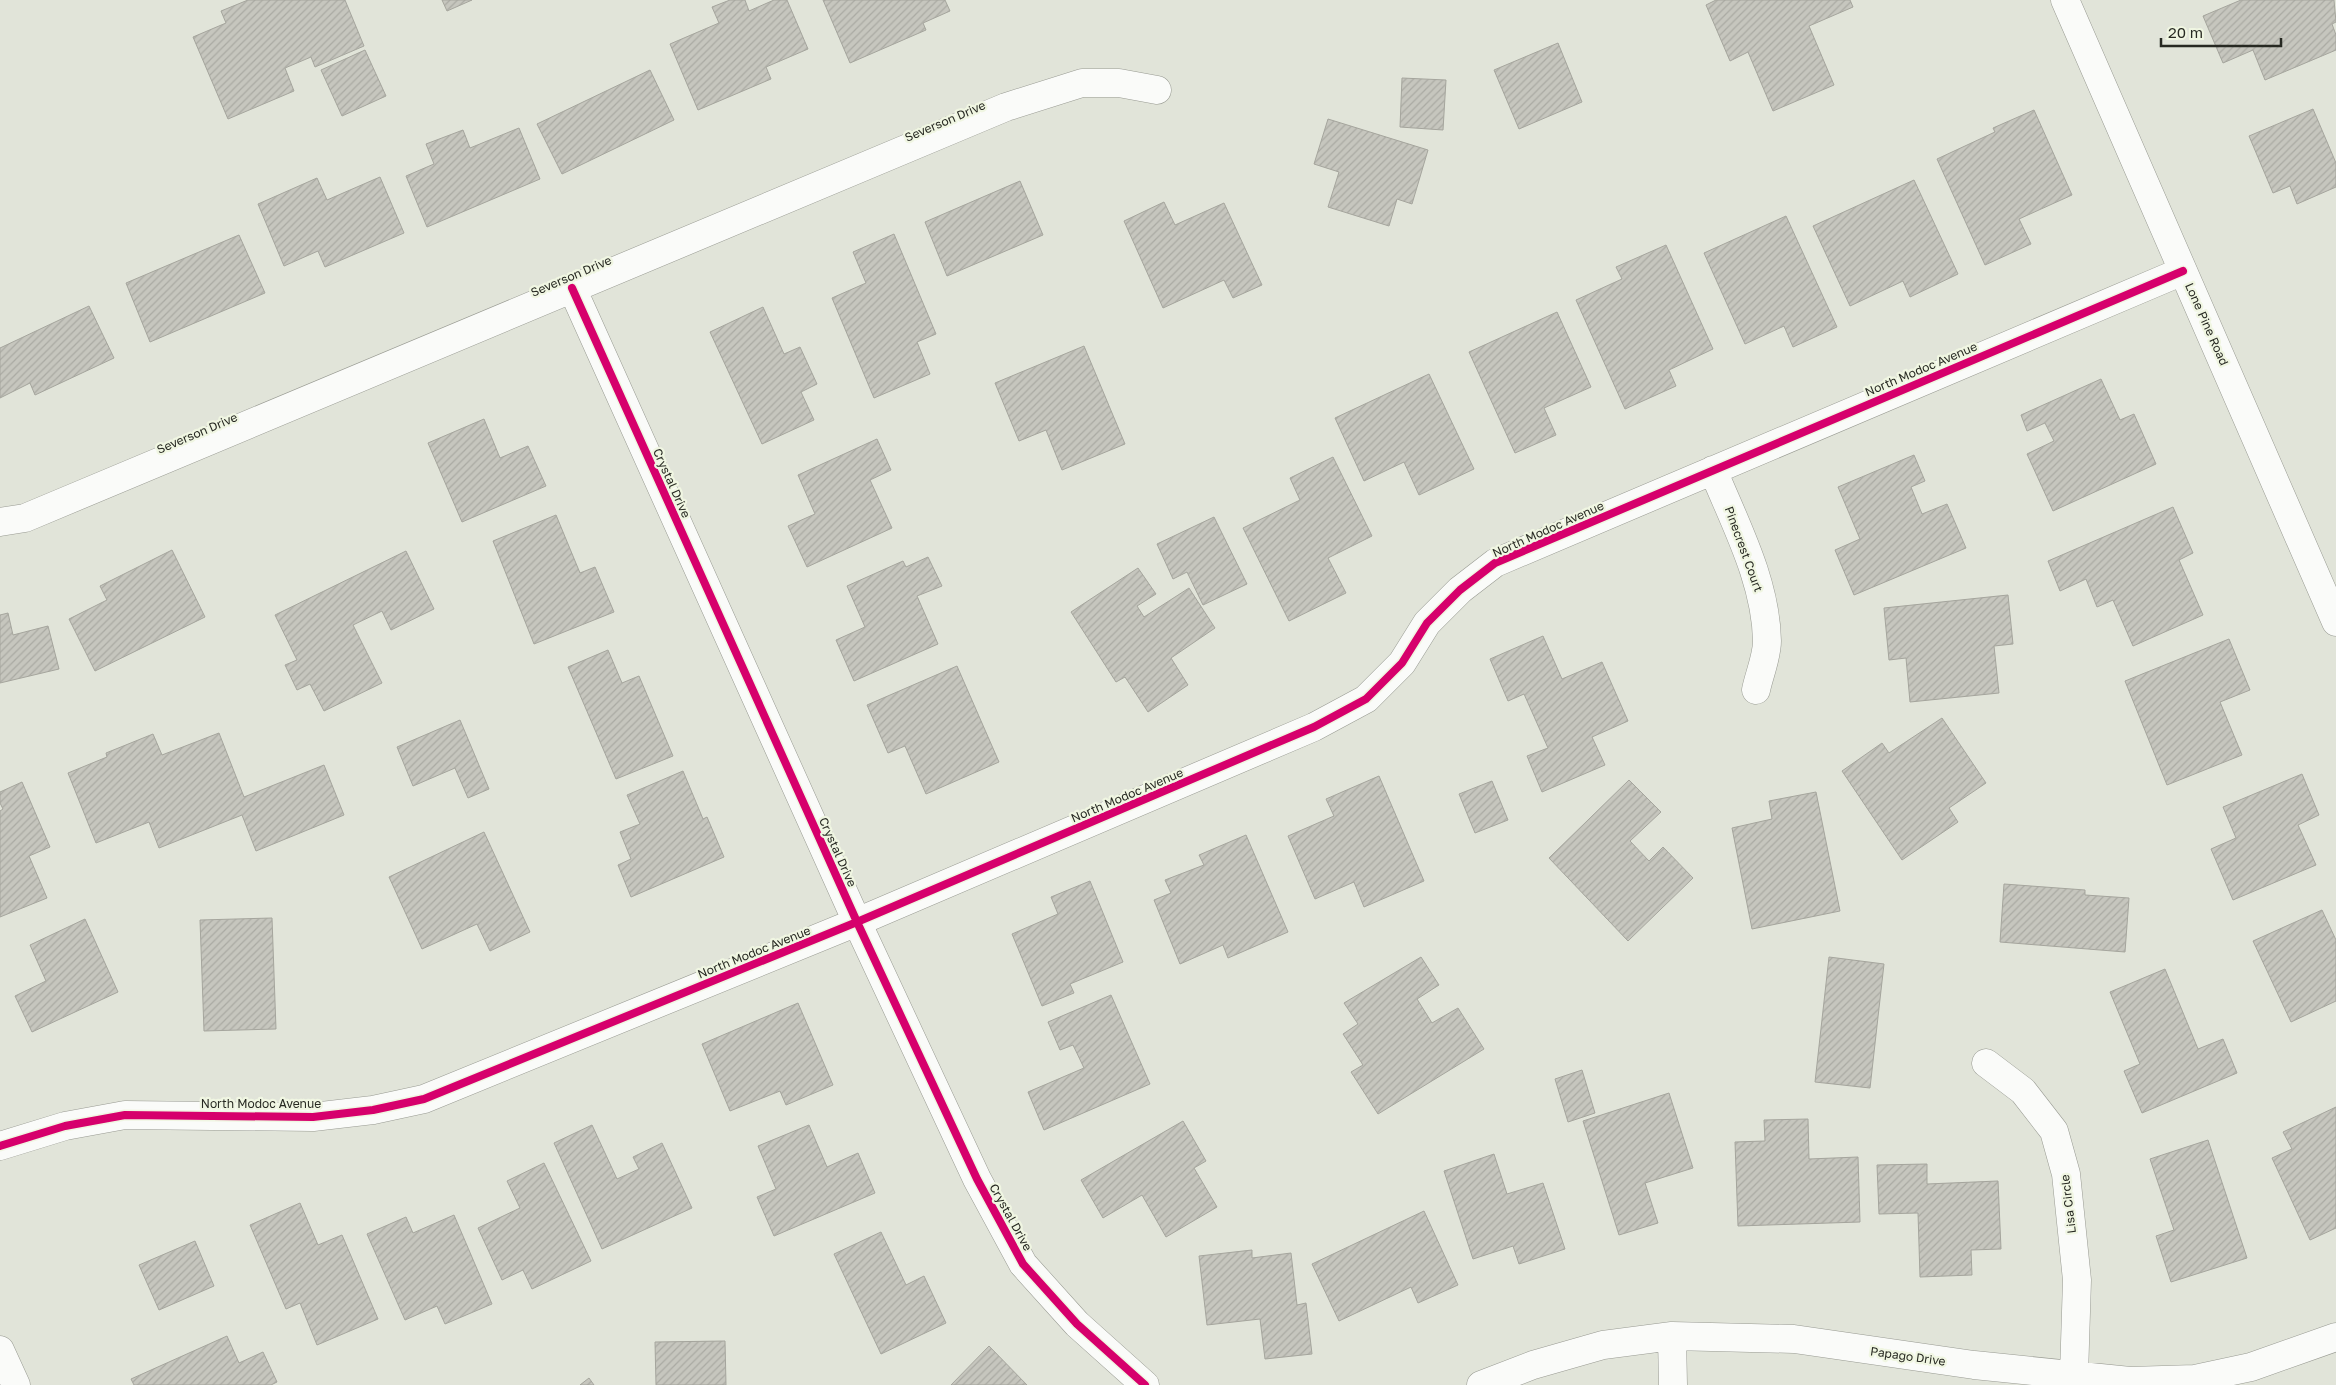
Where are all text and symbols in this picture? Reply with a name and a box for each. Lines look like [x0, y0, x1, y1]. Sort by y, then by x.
scale bar [2161, 15, 2281, 47]
text: 20 m [2168, 23, 2203, 41]
street label: Severson Drive [902, 97, 988, 145]
street label: Severson Drive [528, 252, 614, 300]
street label: Lone Pine Road [2182, 280, 2232, 368]
street label: North Modoc Avenue [1863, 339, 1979, 399]
street label: Severson Drive [154, 409, 240, 457]
street label: Crystal Drive [650, 446, 694, 520]
street label: North Modoc Avenue [1490, 498, 1606, 560]
street label: Pinecrest Court [1722, 504, 1767, 594]
street label: North Modoc Avenue [1069, 765, 1185, 825]
street label: Crystal Drive [816, 815, 860, 889]
street label: North Modoc Avenue [695, 922, 813, 982]
street label: North Modoc Avenue [201, 1096, 321, 1111]
street label: Lisa Circle [2057, 1174, 2079, 1234]
street label: Crystal Drive [986, 1181, 1036, 1253]
street label: Papago Drive [1869, 1343, 1947, 1369]

